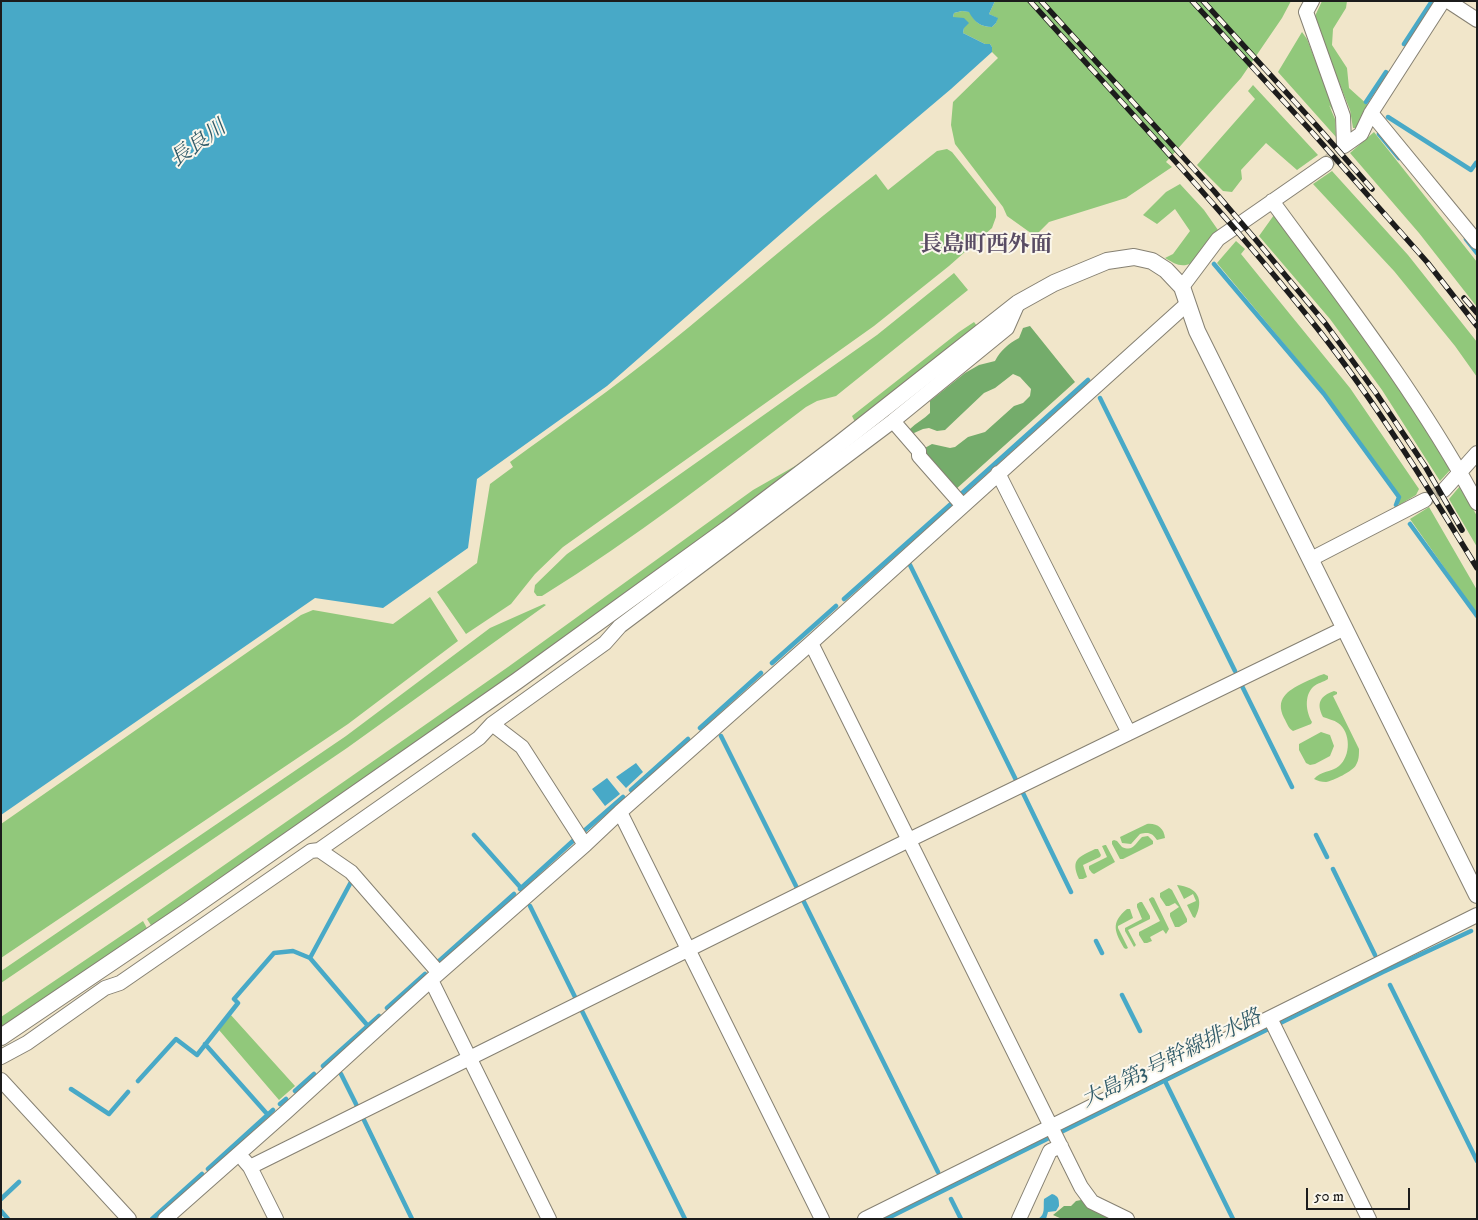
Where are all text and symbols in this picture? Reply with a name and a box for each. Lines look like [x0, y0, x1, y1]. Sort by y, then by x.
water label: 長良川 [166, 116, 232, 174]
district label: 長島町西外面 [920, 233, 1052, 259]
water label: 大島第3号幹線排水路 [1078, 1006, 1266, 1114]
scale bar [1308, 1178, 1412, 1210]
text: 50 m [1314, 1187, 1344, 1206]

